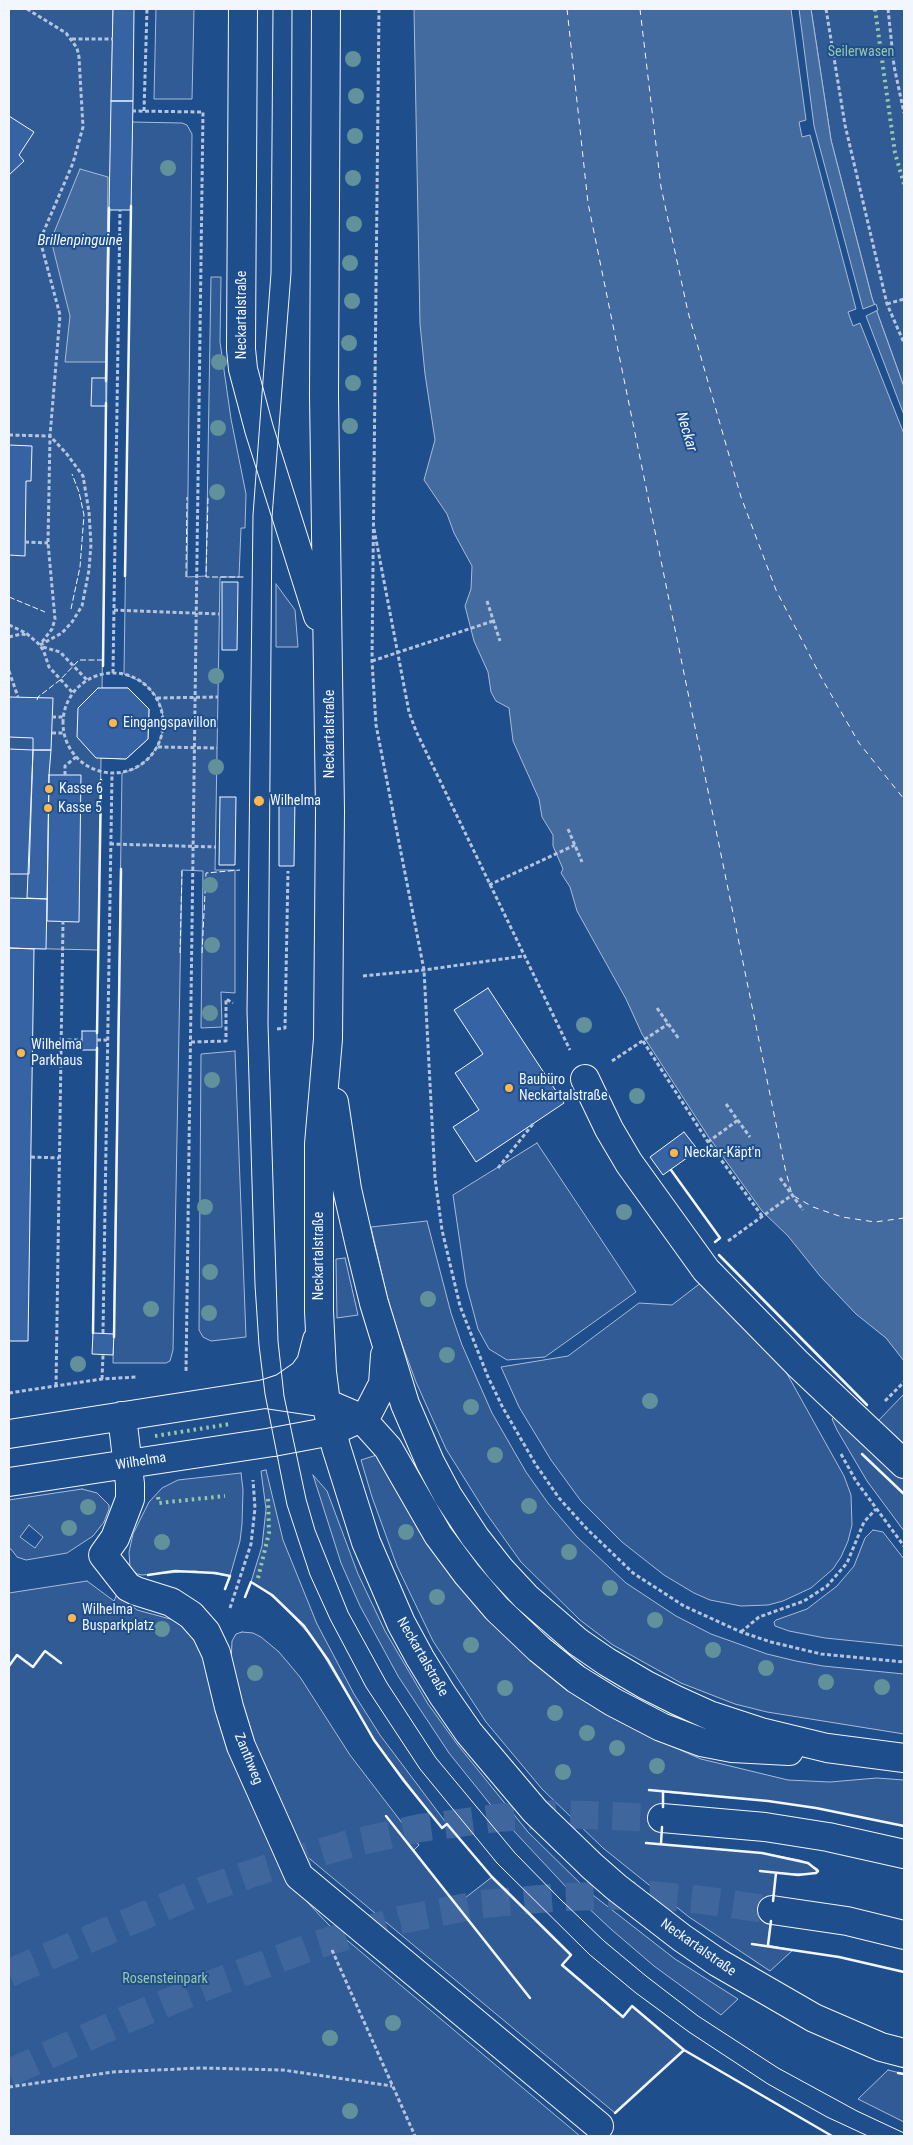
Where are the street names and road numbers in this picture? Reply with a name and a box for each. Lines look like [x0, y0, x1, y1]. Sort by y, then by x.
street label: Neckartalstraße [234, 271, 250, 359]
street label: Neckartalstraße [322, 690, 338, 778]
street label: Neckartalstraße [311, 1212, 327, 1300]
street label: Wilhelma [115, 1450, 167, 1474]
street label: Neckartalstraße [393, 1614, 451, 1700]
street label: Zanthweg [230, 1731, 266, 1787]
street label: Neckartalstraße [657, 1916, 739, 1980]

